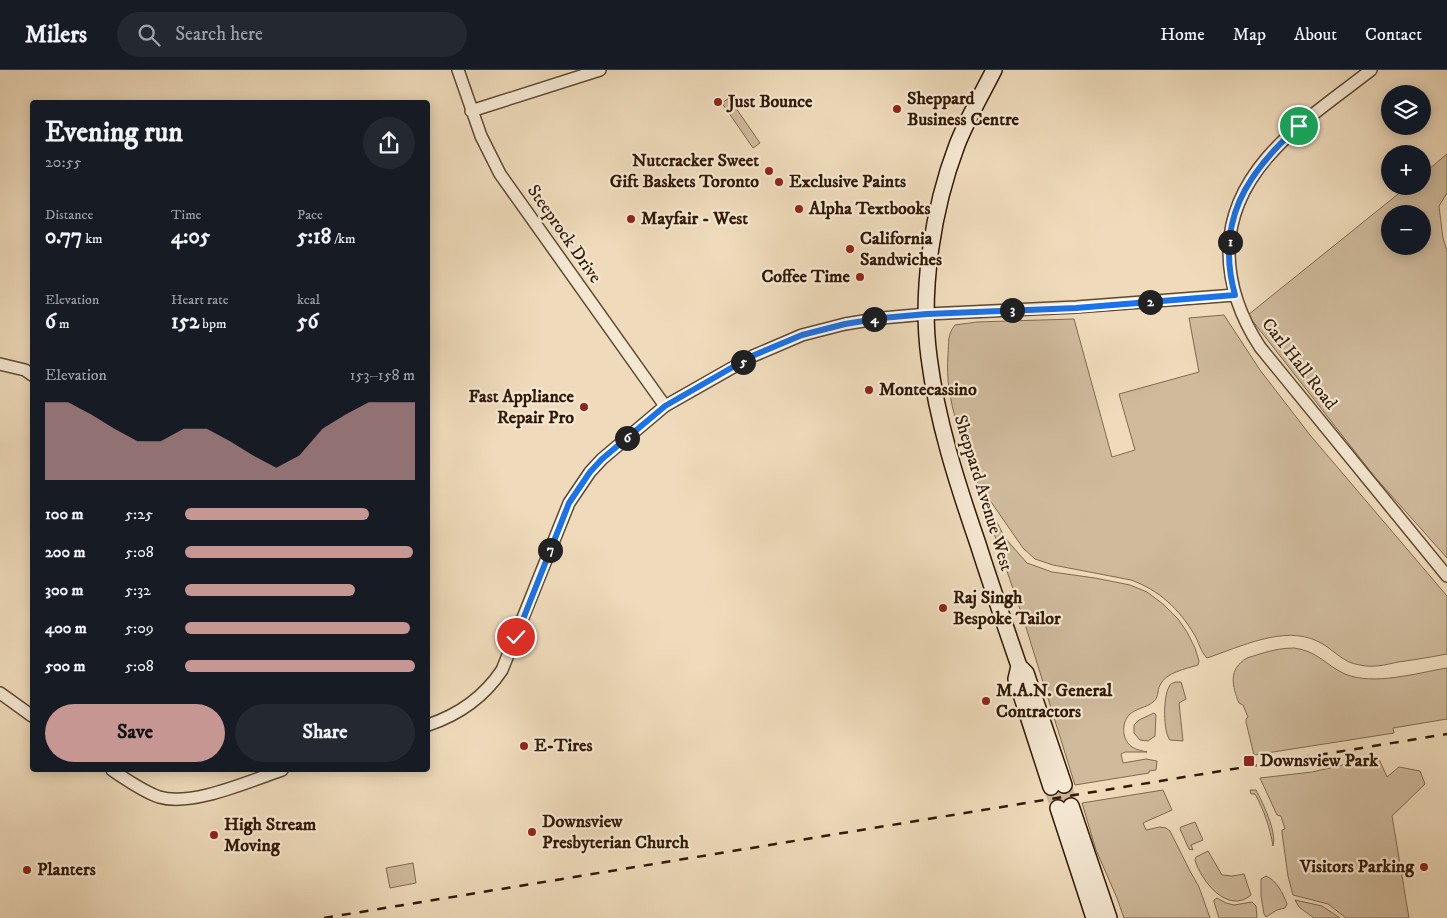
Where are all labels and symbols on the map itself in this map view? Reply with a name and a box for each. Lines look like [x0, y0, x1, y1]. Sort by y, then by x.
place label: Sheppard Business Centre [907, 88, 1020, 131]
place label: Just Bounce [726, 91, 813, 113]
marker: Just Bounce [712, 96, 724, 108]
marker: Sheppard Business Centre [891, 103, 903, 115]
pin [1278, 105, 1320, 147]
place label: Nutcracker Sweet Gift Baskets Toronto [610, 150, 759, 193]
marker: Nutcracker Sweet Gift Baskets Toronto [763, 165, 775, 177]
place label: Exclusive Paints [789, 171, 906, 193]
marker: Exclusive Paints [773, 176, 785, 188]
street label: Steeprock Drive [522, 181, 606, 287]
place label: Alpha Textbooks [808, 198, 930, 220]
marker: Alpha Textbooks [793, 203, 805, 215]
place label: Mayfair - West [641, 208, 748, 230]
marker: Mayfair - West [625, 213, 637, 225]
place label: California Sandwiches [860, 228, 942, 271]
pin: 1 [1218, 230, 1242, 254]
marker: California Sandwiches [844, 243, 856, 255]
place label: Coffee Time [761, 266, 851, 288]
marker: Coffee Time [854, 271, 866, 283]
pin: 2 [1138, 290, 1162, 314]
pin: 3 [1000, 298, 1024, 322]
pin: 4 [862, 306, 886, 332]
street label: Carl Hall Road [1256, 314, 1342, 414]
pin: 5 [730, 350, 756, 374]
place label: Montecassino [879, 379, 977, 401]
marker: Montecassino [863, 384, 875, 396]
place label: Fast Appliance Repair Pro [469, 386, 575, 429]
marker: Fast Appliance Repair Pro [578, 401, 590, 413]
street label: Sheppard Avenue West [949, 412, 1017, 574]
pin: 6 [614, 426, 640, 450]
pin: 7 [538, 538, 562, 562]
place label: Raj Singh Bespoke Tailor [953, 587, 1061, 630]
marker: Raj Singh Bespoke Tailor [937, 602, 949, 614]
pin [495, 616, 537, 658]
place label: M.A.N. General Contractors [996, 680, 1113, 723]
marker: M.A.N. General Contractors [980, 695, 992, 707]
place label: E-Tires [534, 735, 592, 757]
marker: E-Tires [518, 740, 530, 752]
place label: Downsview Park [1260, 750, 1379, 772]
marker: Downsview Park [1242, 754, 1256, 768]
place label: Downsview Presbyterian Church [542, 811, 689, 854]
place label: High Stream Moving [224, 814, 317, 857]
marker: Downsview Presbyterian Church [526, 826, 538, 838]
marker: High Stream Moving [208, 829, 220, 841]
place label: Visitors Parking [1299, 856, 1415, 878]
place label: Planters [37, 859, 96, 881]
marker: Visitors Parking [1418, 861, 1430, 873]
marker: Planters [21, 864, 33, 876]

